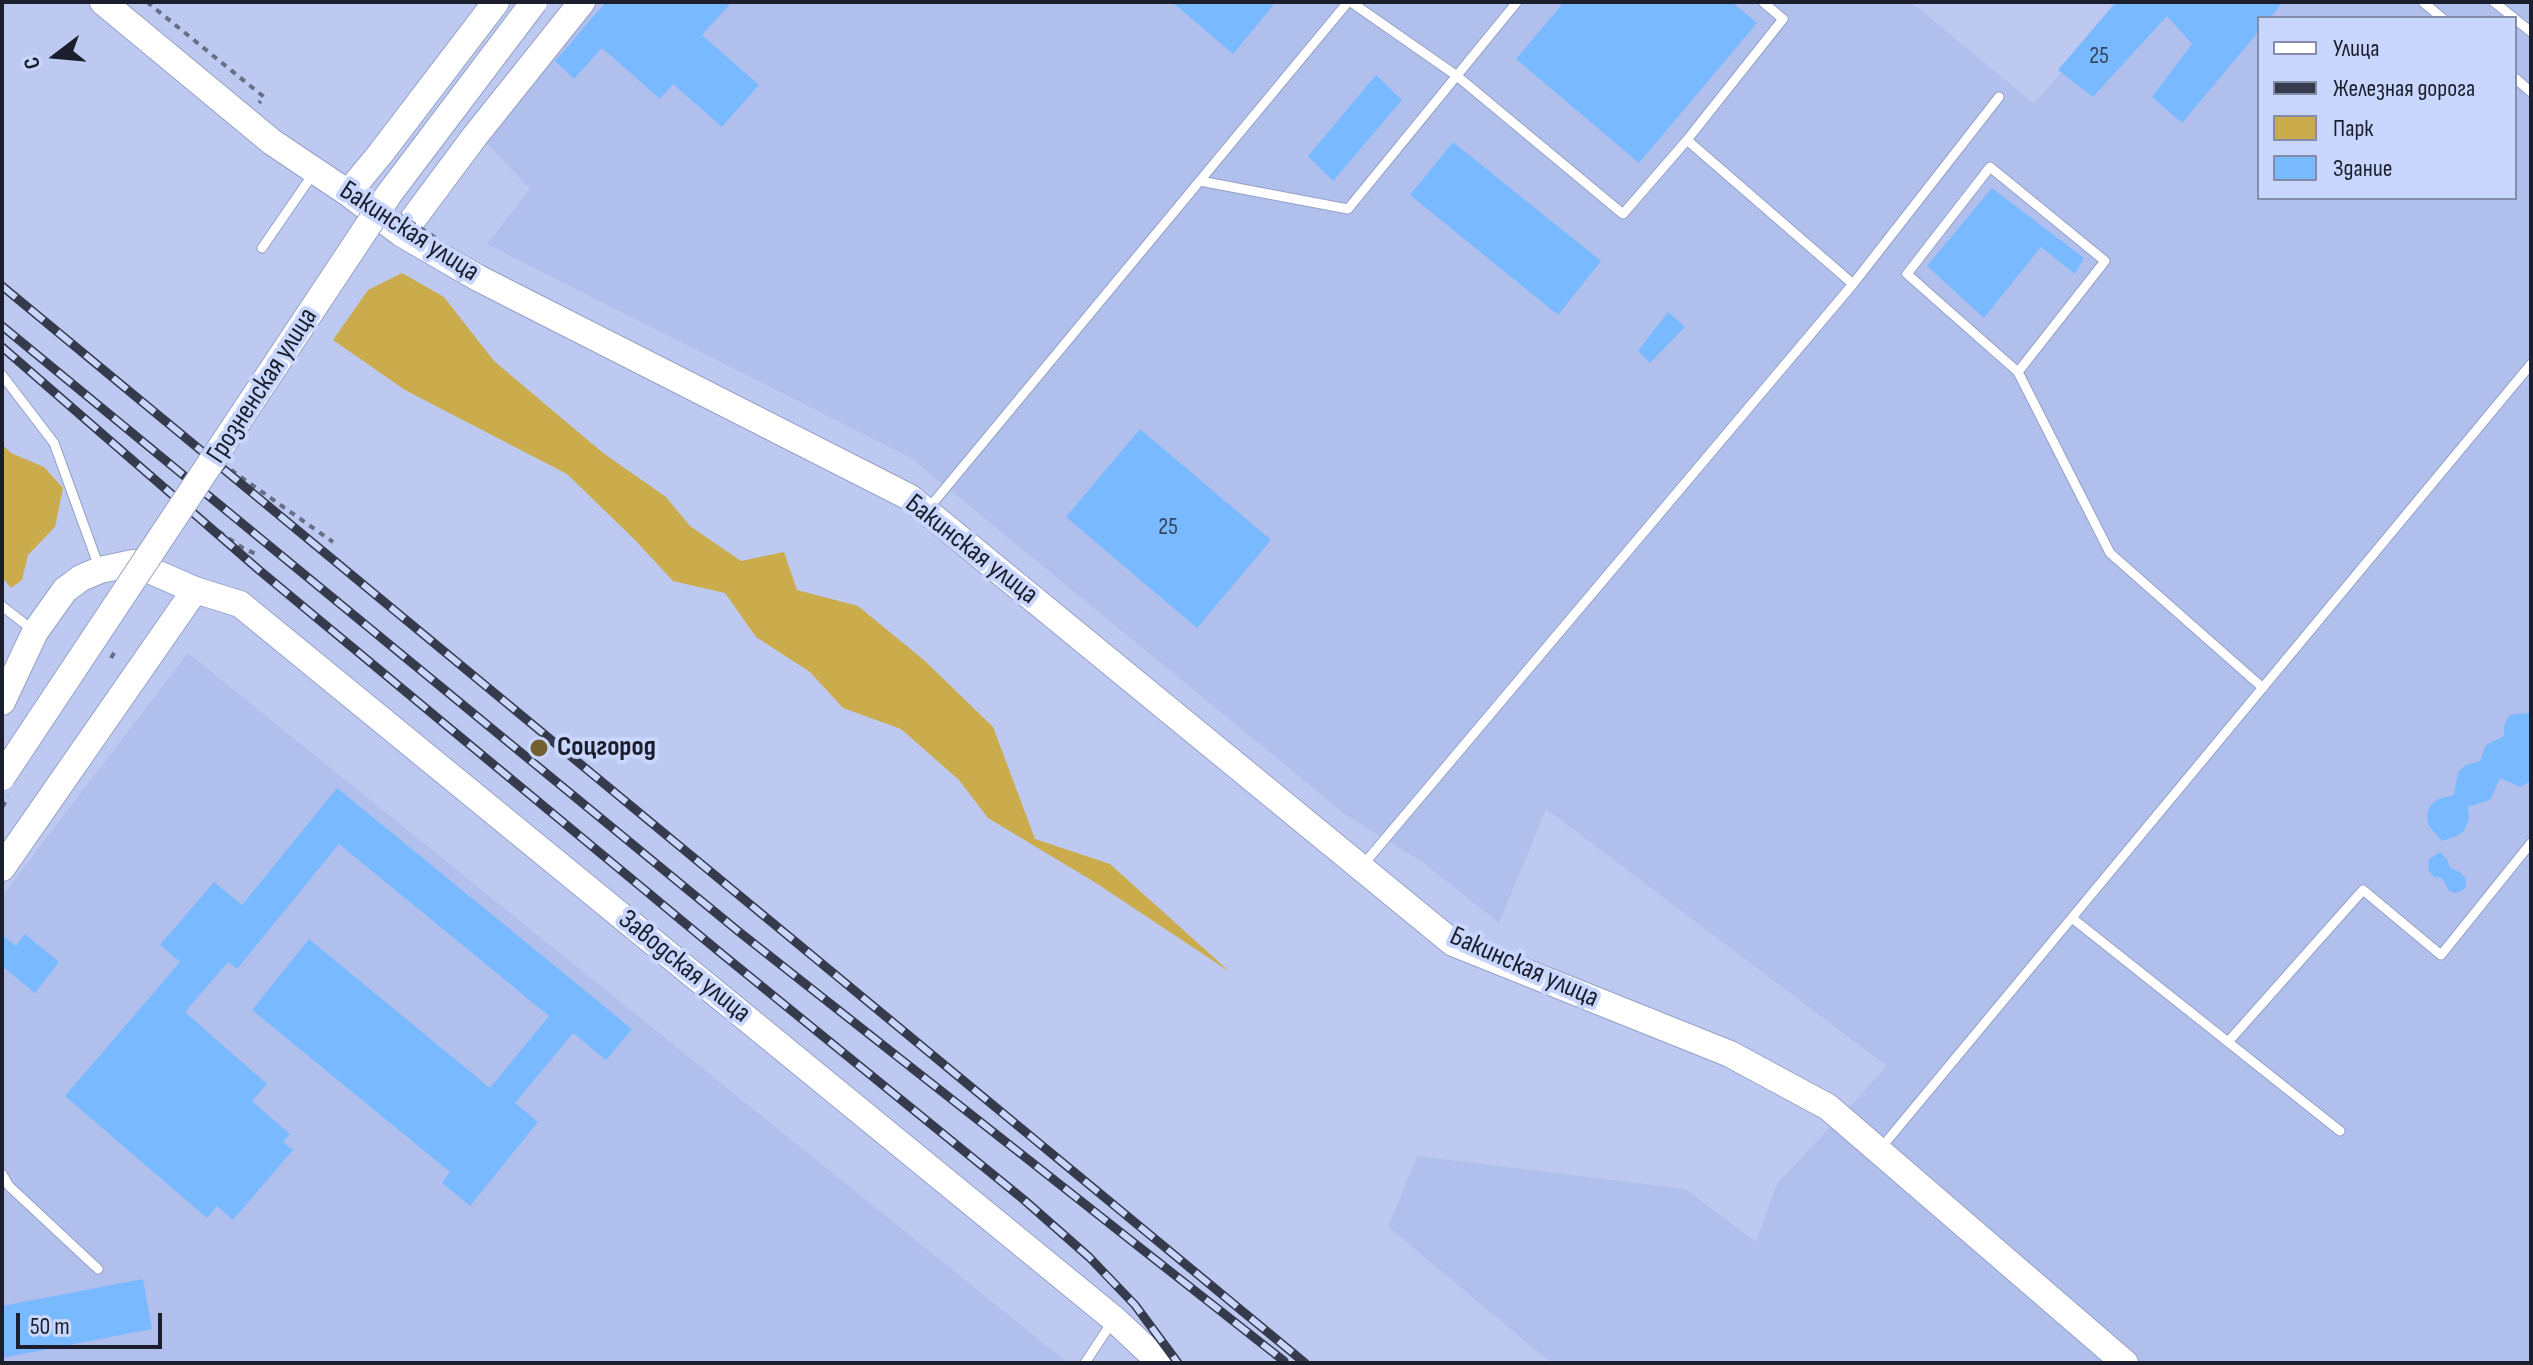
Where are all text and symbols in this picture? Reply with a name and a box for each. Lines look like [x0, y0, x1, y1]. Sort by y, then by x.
north arrow [16, 16, 96, 96]
legend [2257, 16, 2517, 200]
text: Улица [2333, 34, 2379, 63]
house number: 25 [2089, 43, 2109, 71]
text: С [18, 54, 47, 72]
text: Железная дорога [2333, 74, 2475, 103]
text: Парк [2333, 114, 2373, 143]
text: Здание [2333, 154, 2392, 183]
street label: Бакинская улица [333, 175, 485, 289]
street label: Грозненская улица [200, 302, 326, 470]
street label: Бакинская улица [898, 488, 1044, 612]
house number: 25 [1158, 514, 1178, 542]
place label: Соцгород [557, 731, 656, 765]
marker: Соцгород [528, 737, 550, 759]
street label: Заводская улица [611, 903, 757, 1031]
street label: Бакинская улица [1444, 920, 1604, 1016]
scale bar [20, 1297, 166, 1347]
text: 50 m [30, 1312, 70, 1341]

